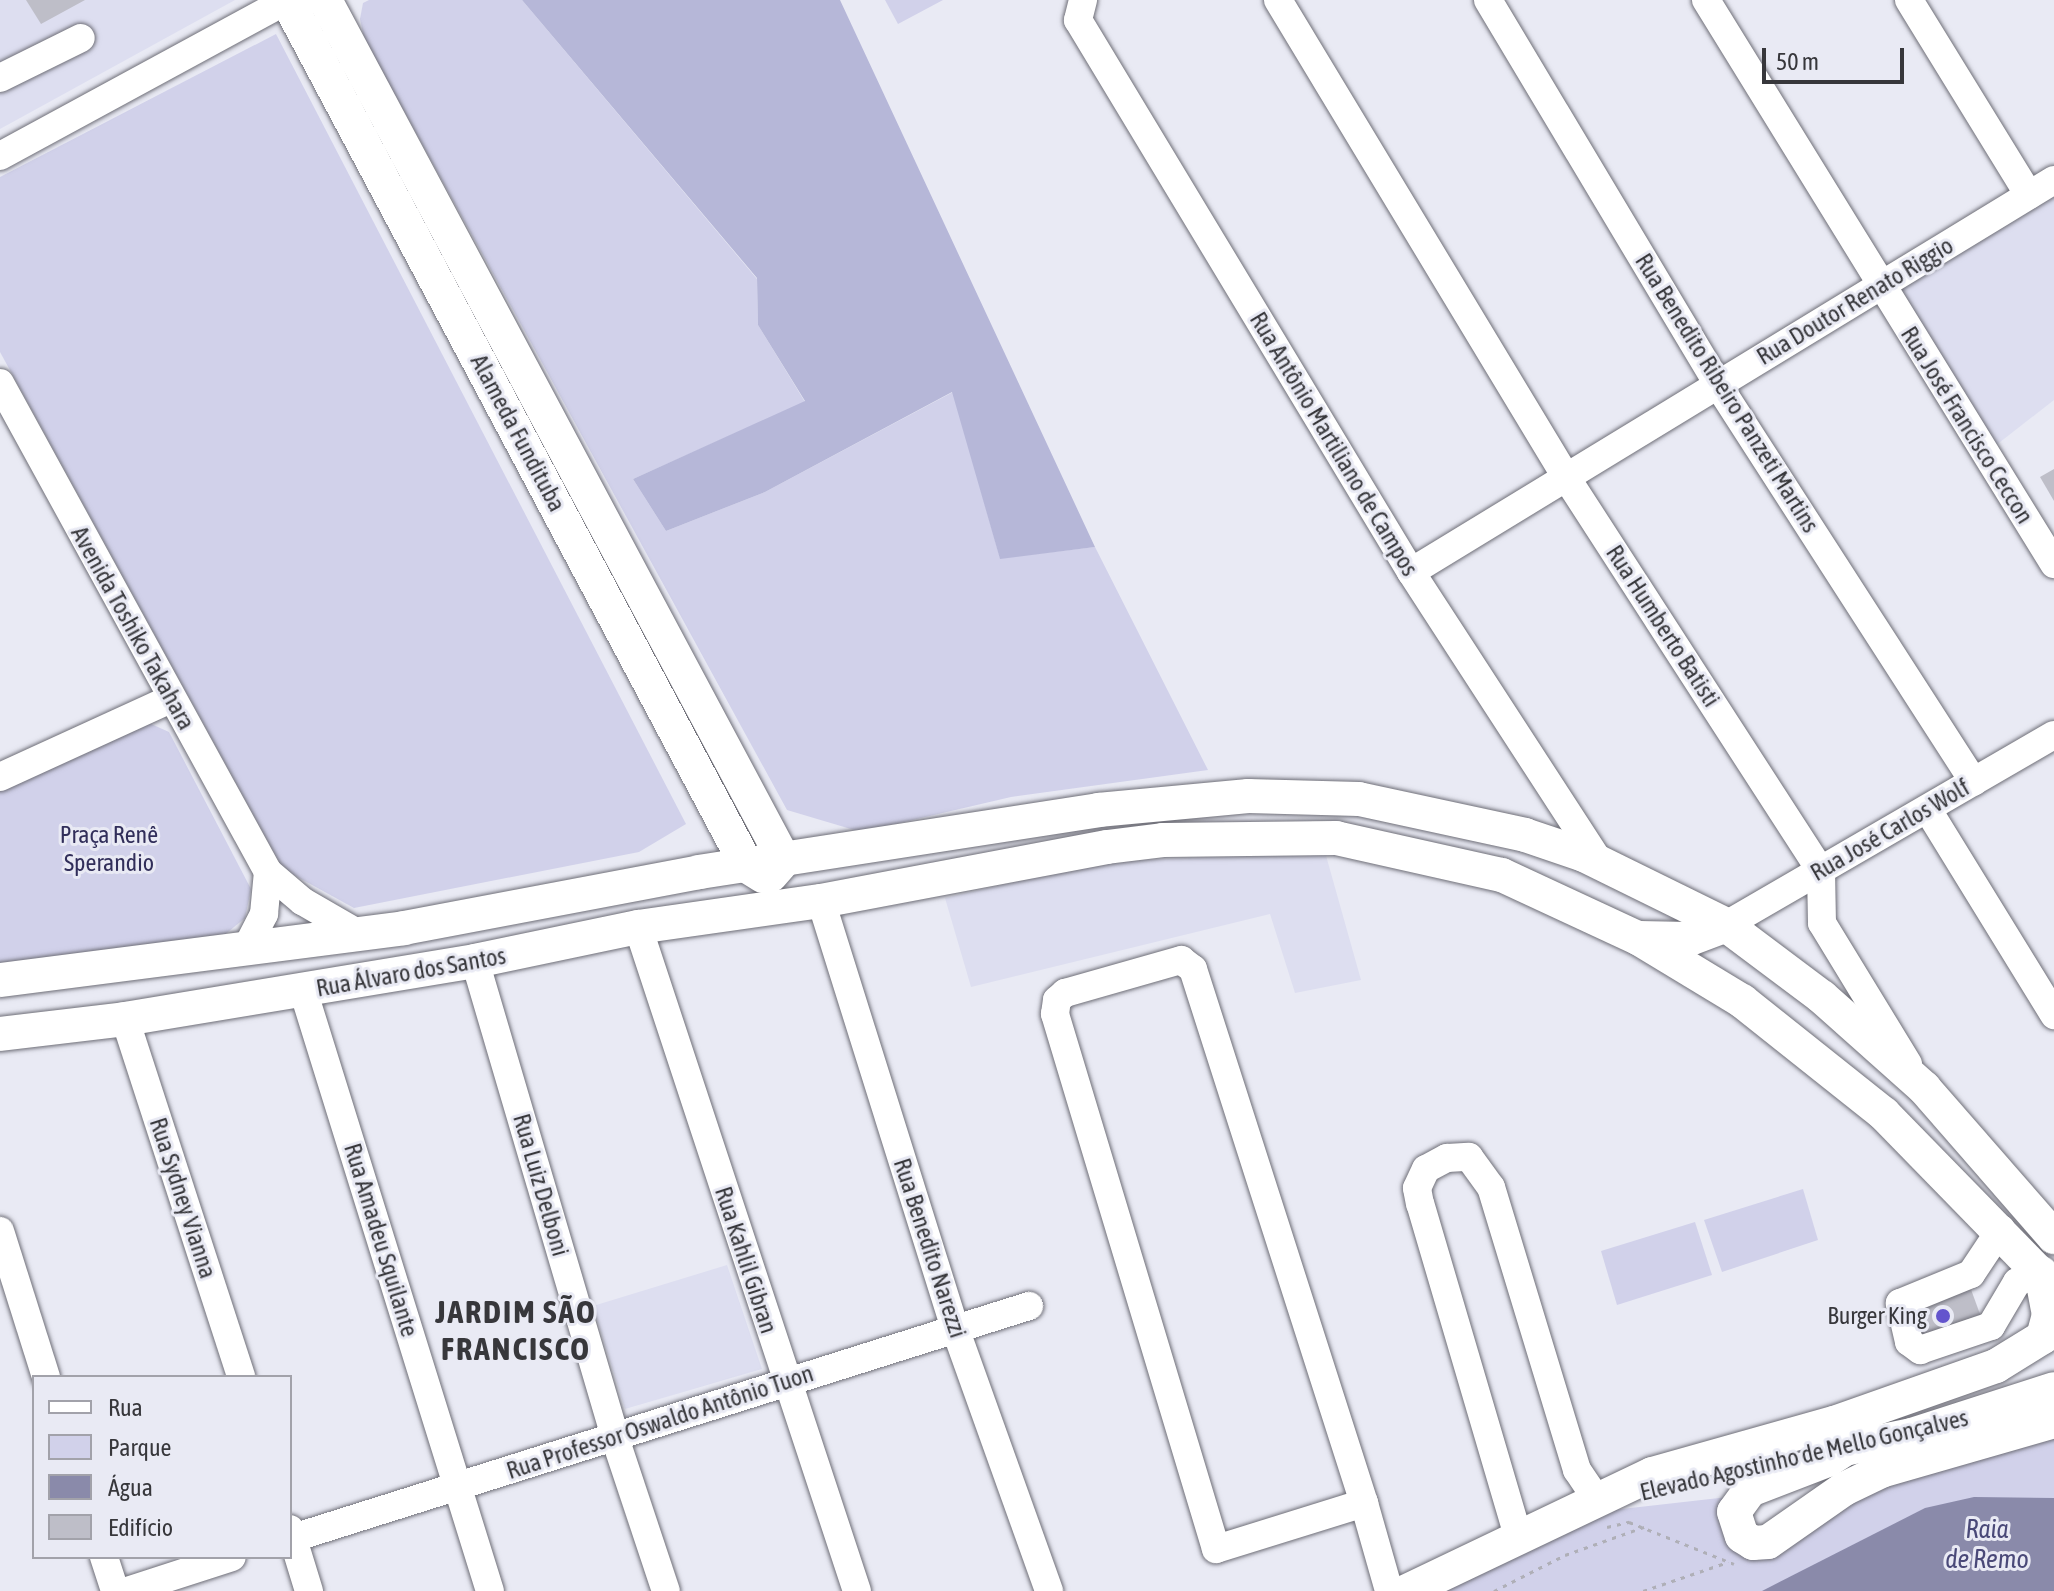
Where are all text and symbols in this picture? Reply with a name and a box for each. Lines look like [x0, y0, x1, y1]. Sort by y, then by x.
scale bar [1766, 32, 1908, 82]
text: 50 m [1776, 48, 1819, 75]
street label: Rua Doutor Renato Riggio [1752, 231, 1958, 371]
street label: Rua Benedito Ribeiro Panzeti Martins [1629, 248, 1825, 538]
street label: Rua Antônio Martiliano de Campos [1244, 307, 1424, 581]
street label: Rua José Francisco Ceccon [1895, 321, 2039, 529]
street label: Alameda Fundituba [464, 350, 572, 516]
street label: Avenida Toshiko Takahara [65, 521, 201, 735]
street label: Rua Humberto Batisti [1600, 540, 1726, 712]
street label: Rua José Carlos Wolf [1805, 773, 1975, 887]
park label: Praça Renê Sperandio [60, 821, 158, 877]
street label: Rua Álvaro dos Santos [314, 941, 508, 1003]
street label: Rua Luiz Delboni [507, 1110, 575, 1260]
street label: Rua Sydney Vianna [143, 1114, 223, 1282]
street label: Rua Amadeu Squilante [338, 1140, 424, 1340]
street label: Rua Benedito Narezzi [887, 1155, 973, 1341]
street label: Rua Kahlil Gibran [709, 1183, 783, 1337]
district label: JARDIM SÃO FRANCISCO [435, 1294, 597, 1369]
place label: Burger King [1827, 1302, 1927, 1330]
marker: Burger King [1934, 1307, 1952, 1325]
street label: Rua Professor Oswaldo Antônio Tuon [503, 1359, 817, 1485]
legend [32, 1375, 292, 1559]
text: Rua [108, 1394, 143, 1421]
street label: Elevado Agostinho de Mello Gonçalves [1637, 1403, 1971, 1507]
text: Parque [108, 1434, 171, 1461]
text: Água [108, 1474, 153, 1501]
text: Edifício [108, 1514, 173, 1541]
water label: Raia de Remo [1945, 1514, 2029, 1576]

